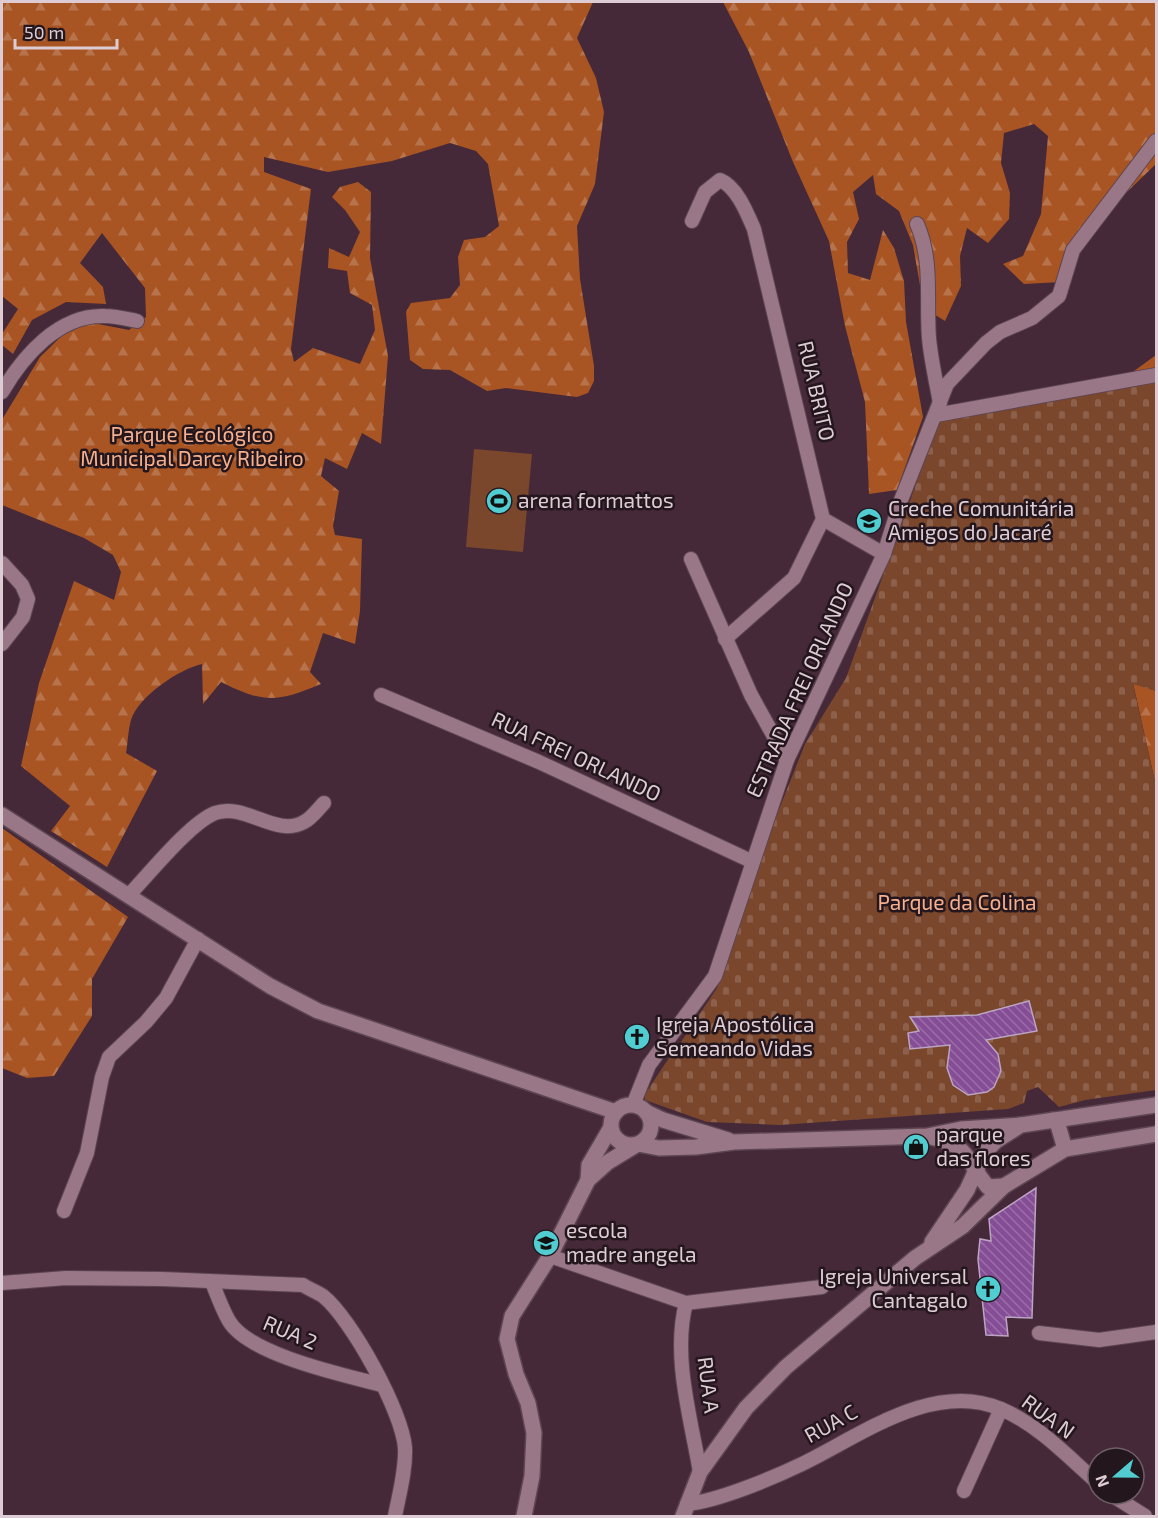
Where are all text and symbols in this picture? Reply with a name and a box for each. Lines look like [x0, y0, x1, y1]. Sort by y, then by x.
scale bar [15, 12, 117, 50]
text: 50 m [24, 21, 64, 43]
street label: RUA BRITO [794, 338, 841, 443]
park label: Parque Ecológico Municipal Darcy Ribeiro [80, 421, 304, 470]
sports icon: arena formattos [484, 486, 514, 516]
place label: arena formattos [518, 487, 674, 512]
place label: Creche Comunitária Amigos do Jacaré [888, 495, 1074, 544]
school or university icon: Creche Comunitária Amigos do Jacaré [854, 506, 884, 536]
street label: ESTRADA FREI ORLANDO [740, 578, 857, 801]
street label: RUA FREI ORLANDO [488, 705, 665, 806]
park label: Parque da Colina [877, 889, 1037, 914]
place label: Igreja Apostólica Semeando Vidas [656, 1011, 815, 1060]
church icon: Igreja Apostólica Semeando Vidas [622, 1022, 652, 1052]
place label: parque das flores [936, 1121, 1031, 1170]
shop icon: parque das flores [901, 1132, 931, 1162]
place label: escola madre angela [566, 1217, 696, 1266]
school or university icon: escola madre angela [531, 1228, 561, 1258]
place label: Igreja Universal Cantagalo [819, 1263, 969, 1312]
church icon: Igreja Universal Cantagalo [973, 1274, 1003, 1304]
street label: RUA 2 [260, 1309, 321, 1354]
street label: RUA A [694, 1355, 725, 1414]
street label: RUA N [1018, 1388, 1080, 1443]
street label: RUA C [800, 1398, 861, 1447]
north arrow [1086, 1446, 1146, 1506]
text: N [1091, 1473, 1112, 1490]

